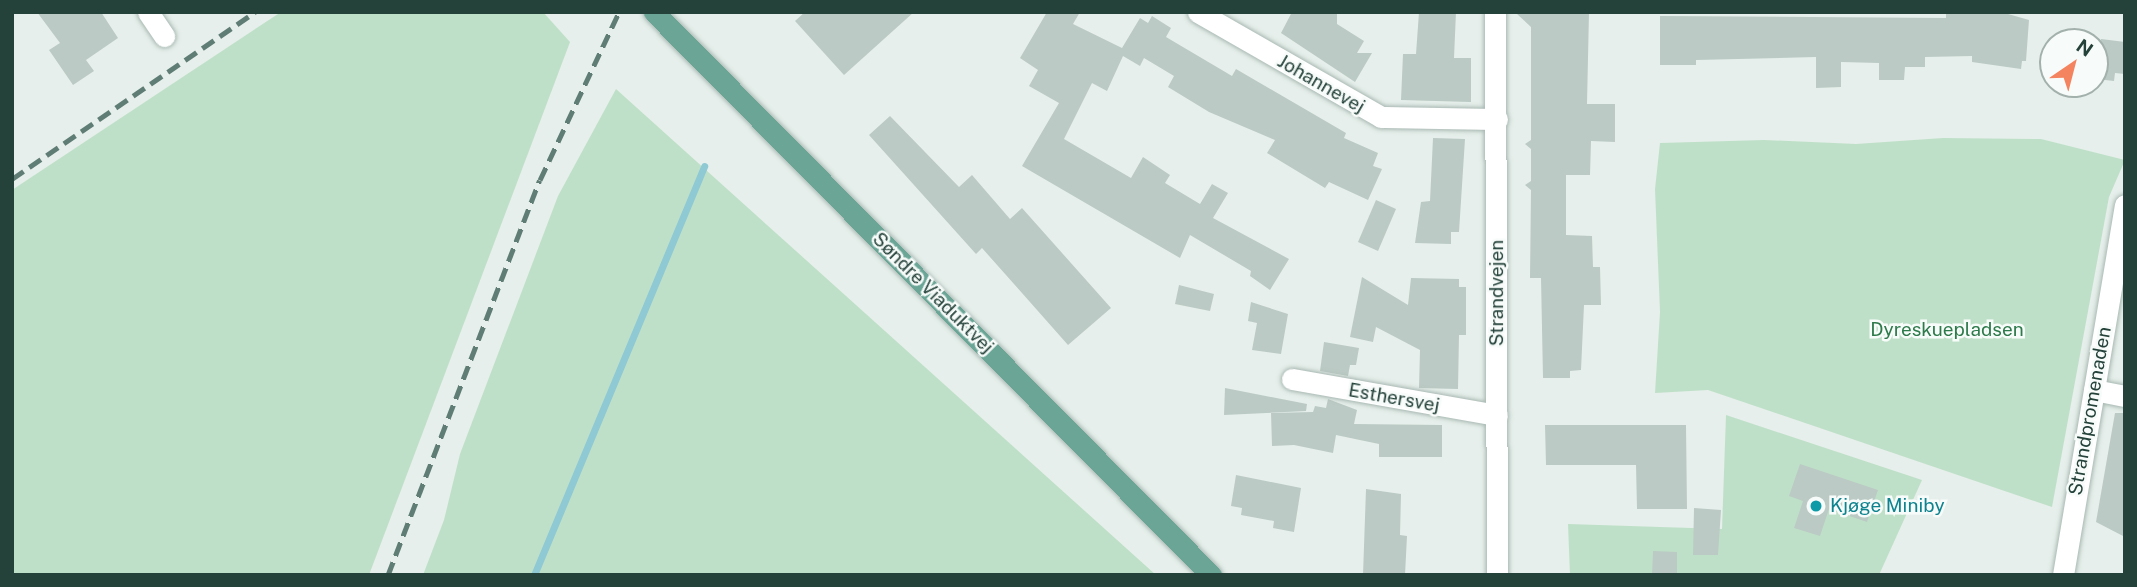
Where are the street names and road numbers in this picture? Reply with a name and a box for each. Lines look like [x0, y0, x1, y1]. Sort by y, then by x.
street label: Johannevej [1273, 50, 1369, 118]
street label: Søndre Viaduktvej [868, 228, 998, 358]
street label: Strandvejen [1486, 240, 1508, 346]
street label: Strandpromenaden [2064, 325, 2116, 497]
street label: Esthersvej [1347, 379, 1441, 417]

